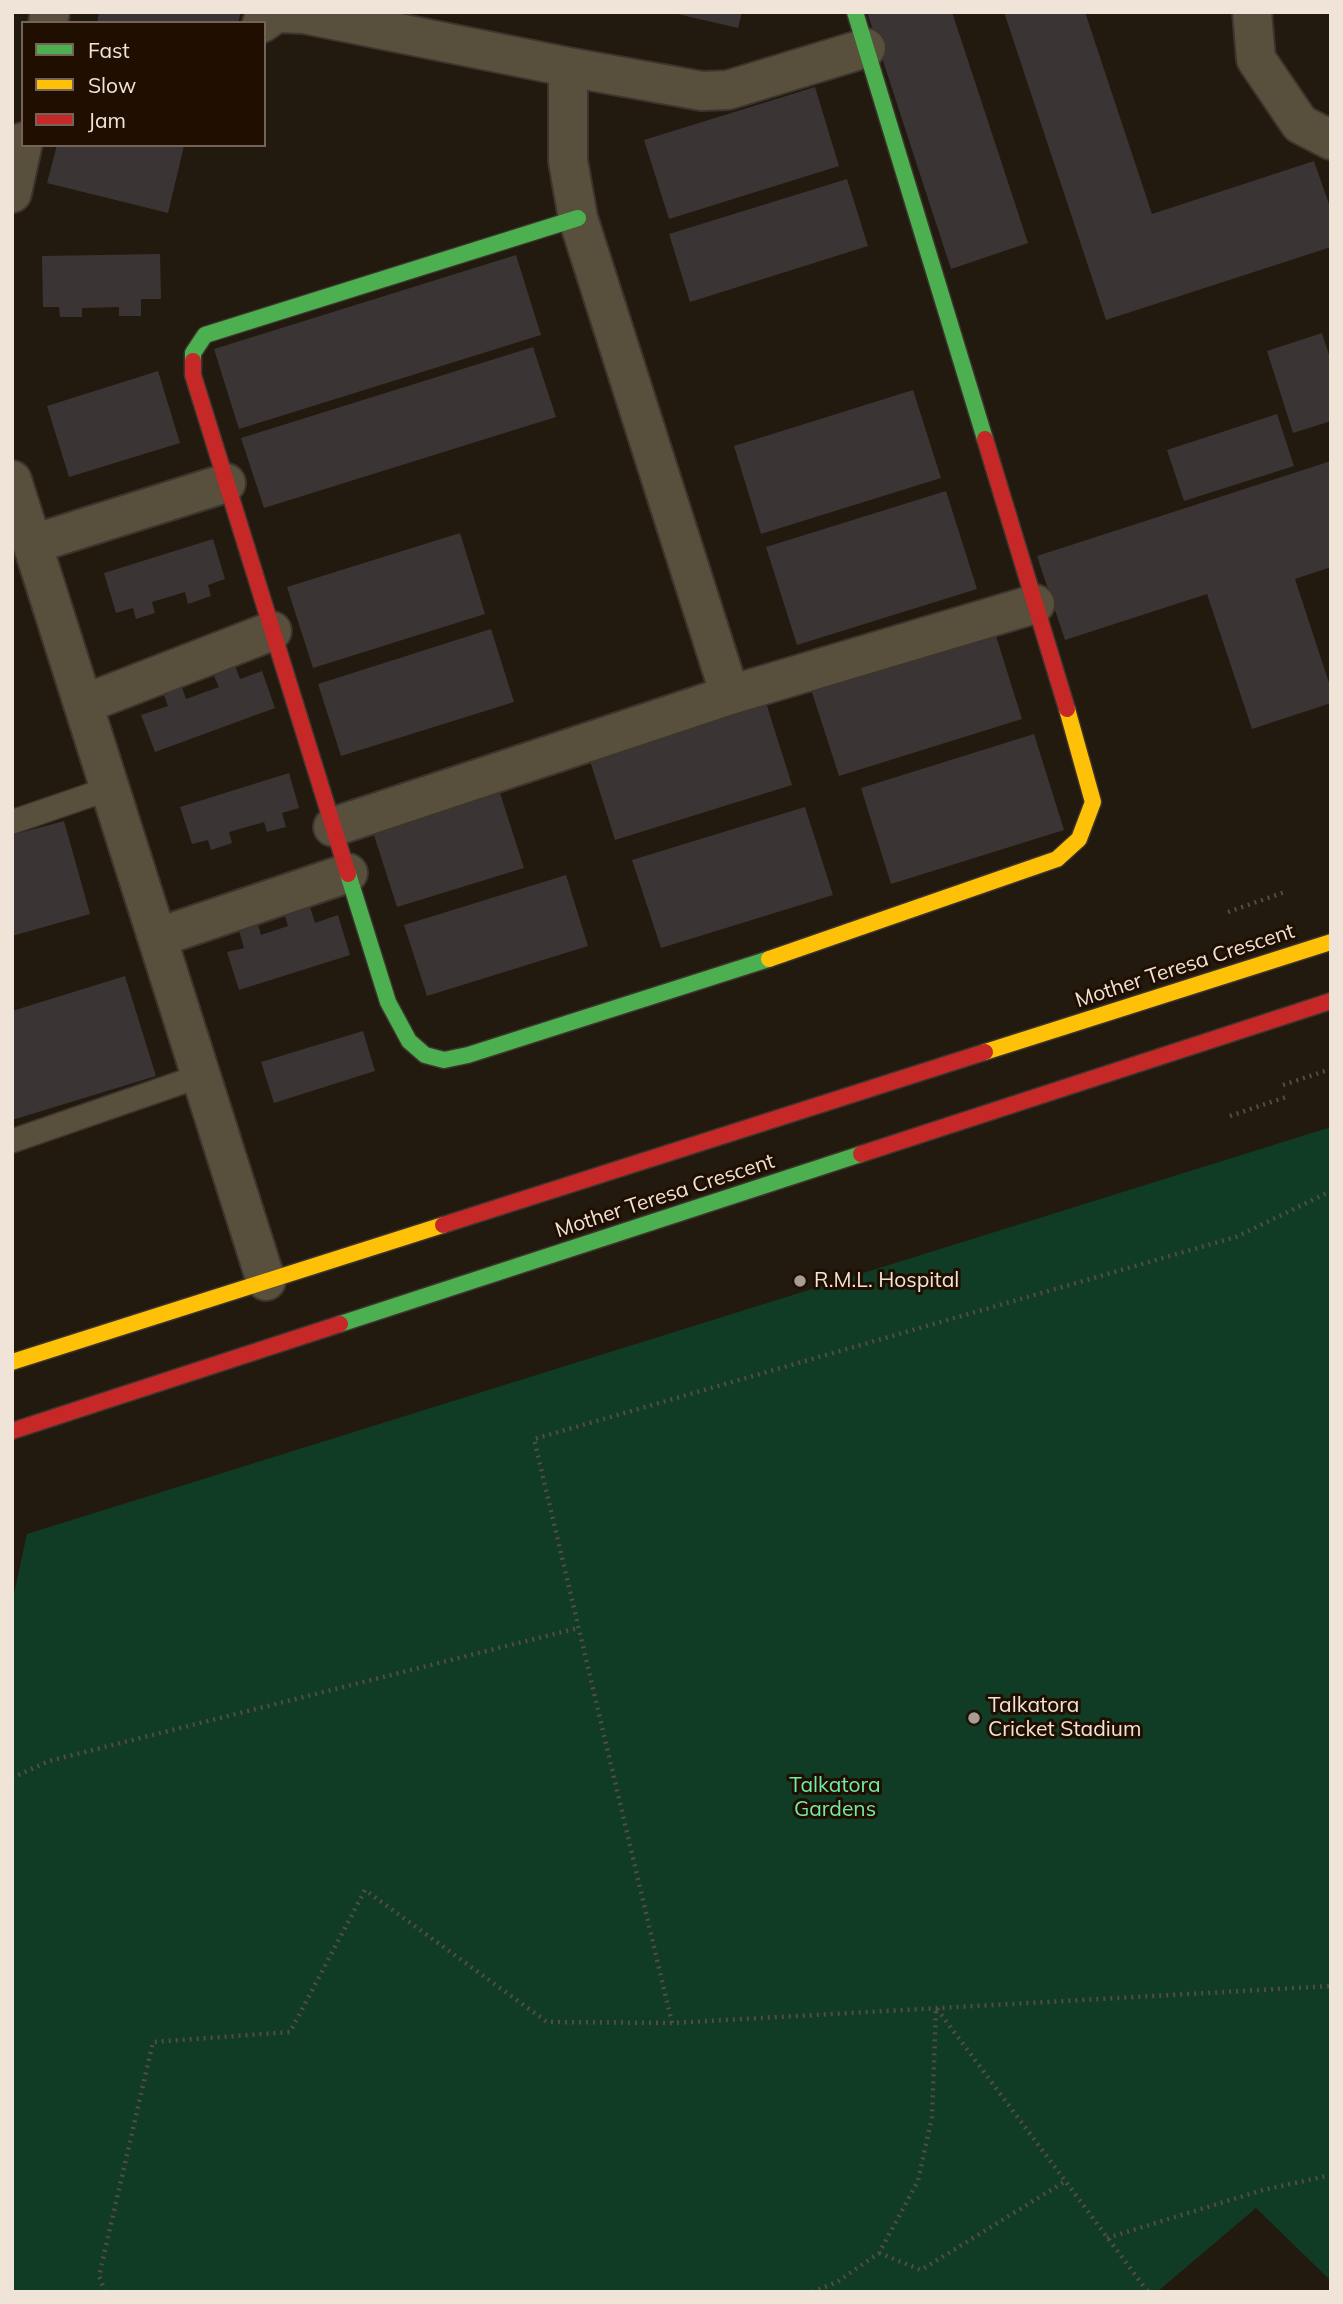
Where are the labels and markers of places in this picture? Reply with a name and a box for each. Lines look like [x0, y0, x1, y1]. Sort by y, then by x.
place label: R.M.L. Hospital [814, 1268, 959, 1294]
marker: R.M.L. Hospital [792, 1273, 808, 1289]
place label: Talkatora Cricket Stadium [988, 1693, 1141, 1743]
marker: Talkatora Cricket Stadium [966, 1710, 982, 1726]

